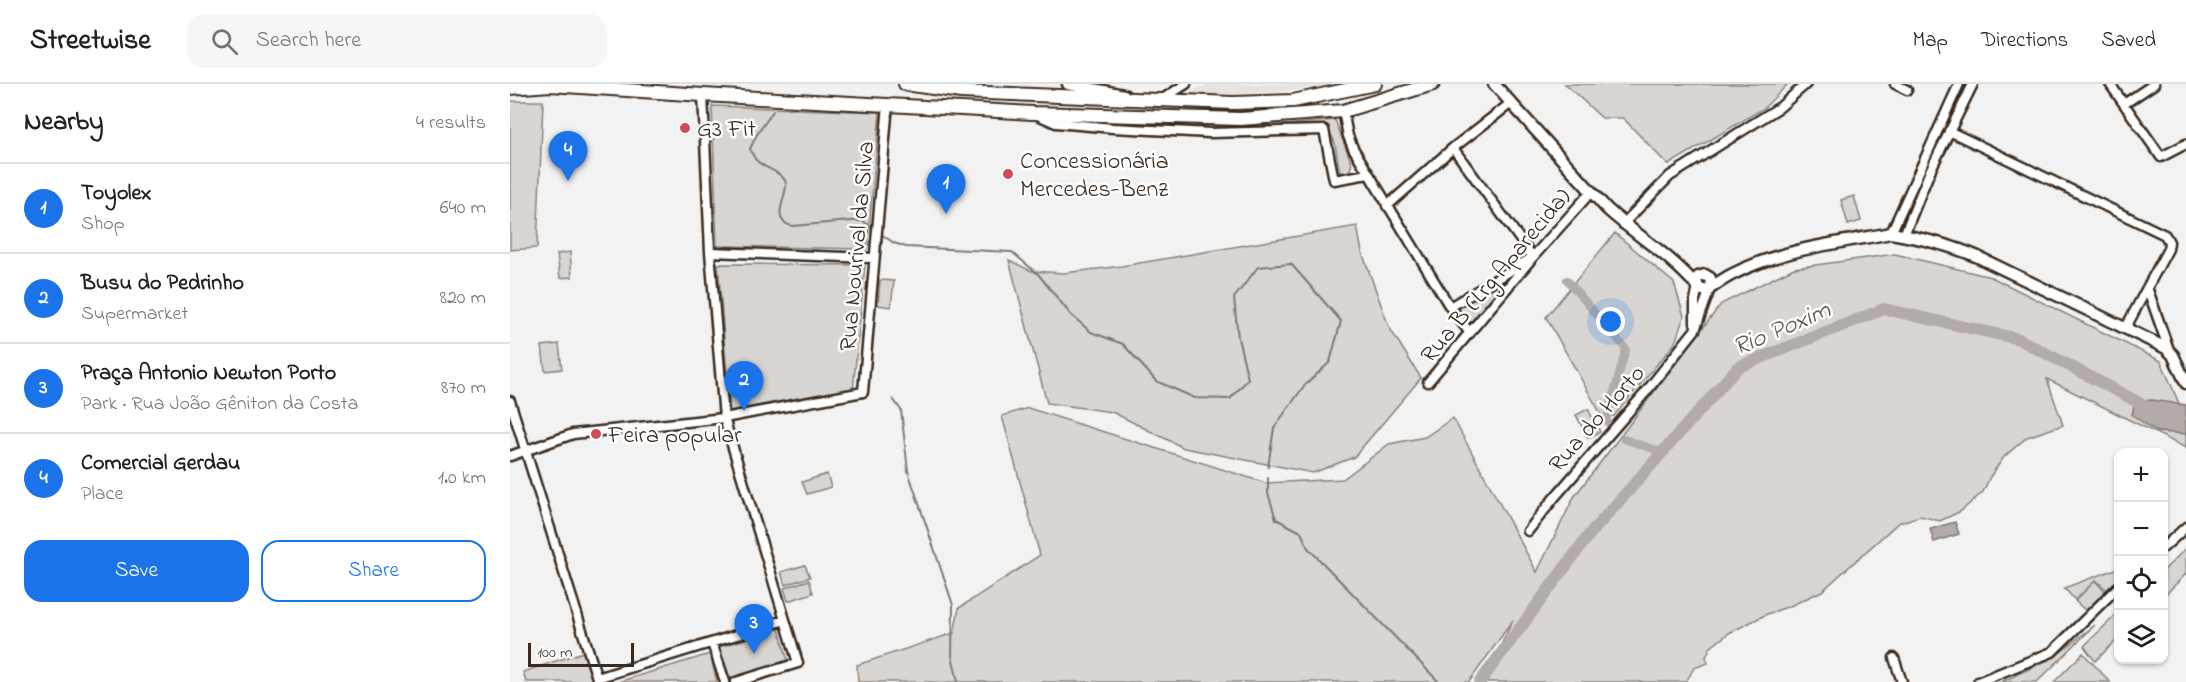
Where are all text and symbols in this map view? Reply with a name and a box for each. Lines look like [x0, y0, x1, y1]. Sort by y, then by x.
search box [187, 14, 607, 68]
text: Streetwise [30, 21, 151, 62]
icon: search [208, 25, 241, 58]
text: Search here [256, 25, 361, 57]
text: Map [1912, 26, 1948, 56]
text: Directions [1981, 26, 2068, 56]
text: Saved [2101, 26, 2156, 56]
text: Nearby [24, 104, 103, 142]
text: 4 results [416, 109, 486, 138]
place label: G3 Fit [697, 113, 756, 148]
marker: G3 Fit [678, 121, 692, 135]
pin: 4 [548, 132, 588, 181]
street label: Rua Nourival da Silva [832, 140, 885, 353]
place label: Concessionária Mercedes-Benz [1020, 145, 1169, 208]
pin: 1 [926, 164, 966, 214]
marker: Concessionária Mercedes-Benz [1001, 167, 1015, 181]
text: Toyolex [81, 178, 151, 210]
street label: Rua B (Lrg Aparecida) [1413, 182, 1581, 372]
text: 1 [40, 194, 47, 223]
text: 640 m [440, 194, 486, 223]
text: Shop [81, 210, 125, 239]
text: Busu do Pedrinho [81, 268, 244, 300]
text: 2 [39, 284, 48, 313]
text: 820 m [439, 284, 486, 313]
water label: Rio Poxim [1728, 292, 1838, 367]
text: Supermarket [81, 300, 188, 329]
your location [1596, 307, 1625, 336]
text: Praça Antonio Newton Porto [81, 358, 336, 390]
street label: Rua do Horto [1541, 358, 1654, 481]
pin: 2 [724, 362, 764, 411]
text: 3 [39, 374, 48, 403]
text: 870 m [441, 374, 486, 403]
text: Park · Rua João Gêniton da Costa [81, 390, 358, 419]
place label: Feira popular [607, 419, 742, 454]
marker: Feira popular [589, 427, 603, 441]
text: Comercial Gerdau [81, 448, 240, 480]
map controls [2114, 448, 2168, 664]
button: + [2114, 448, 2168, 502]
text: 4 [39, 464, 48, 493]
text: 1.0 km [438, 464, 486, 493]
text: Place [81, 480, 123, 509]
button: − [2114, 502, 2168, 556]
button: Save [24, 540, 249, 602]
button: Share [261, 540, 486, 602]
button: locate [2114, 556, 2168, 610]
pin: 3 [734, 604, 774, 654]
button: layers [2114, 610, 2168, 664]
scale bar [528, 640, 634, 668]
text: 100 m [537, 641, 572, 665]

